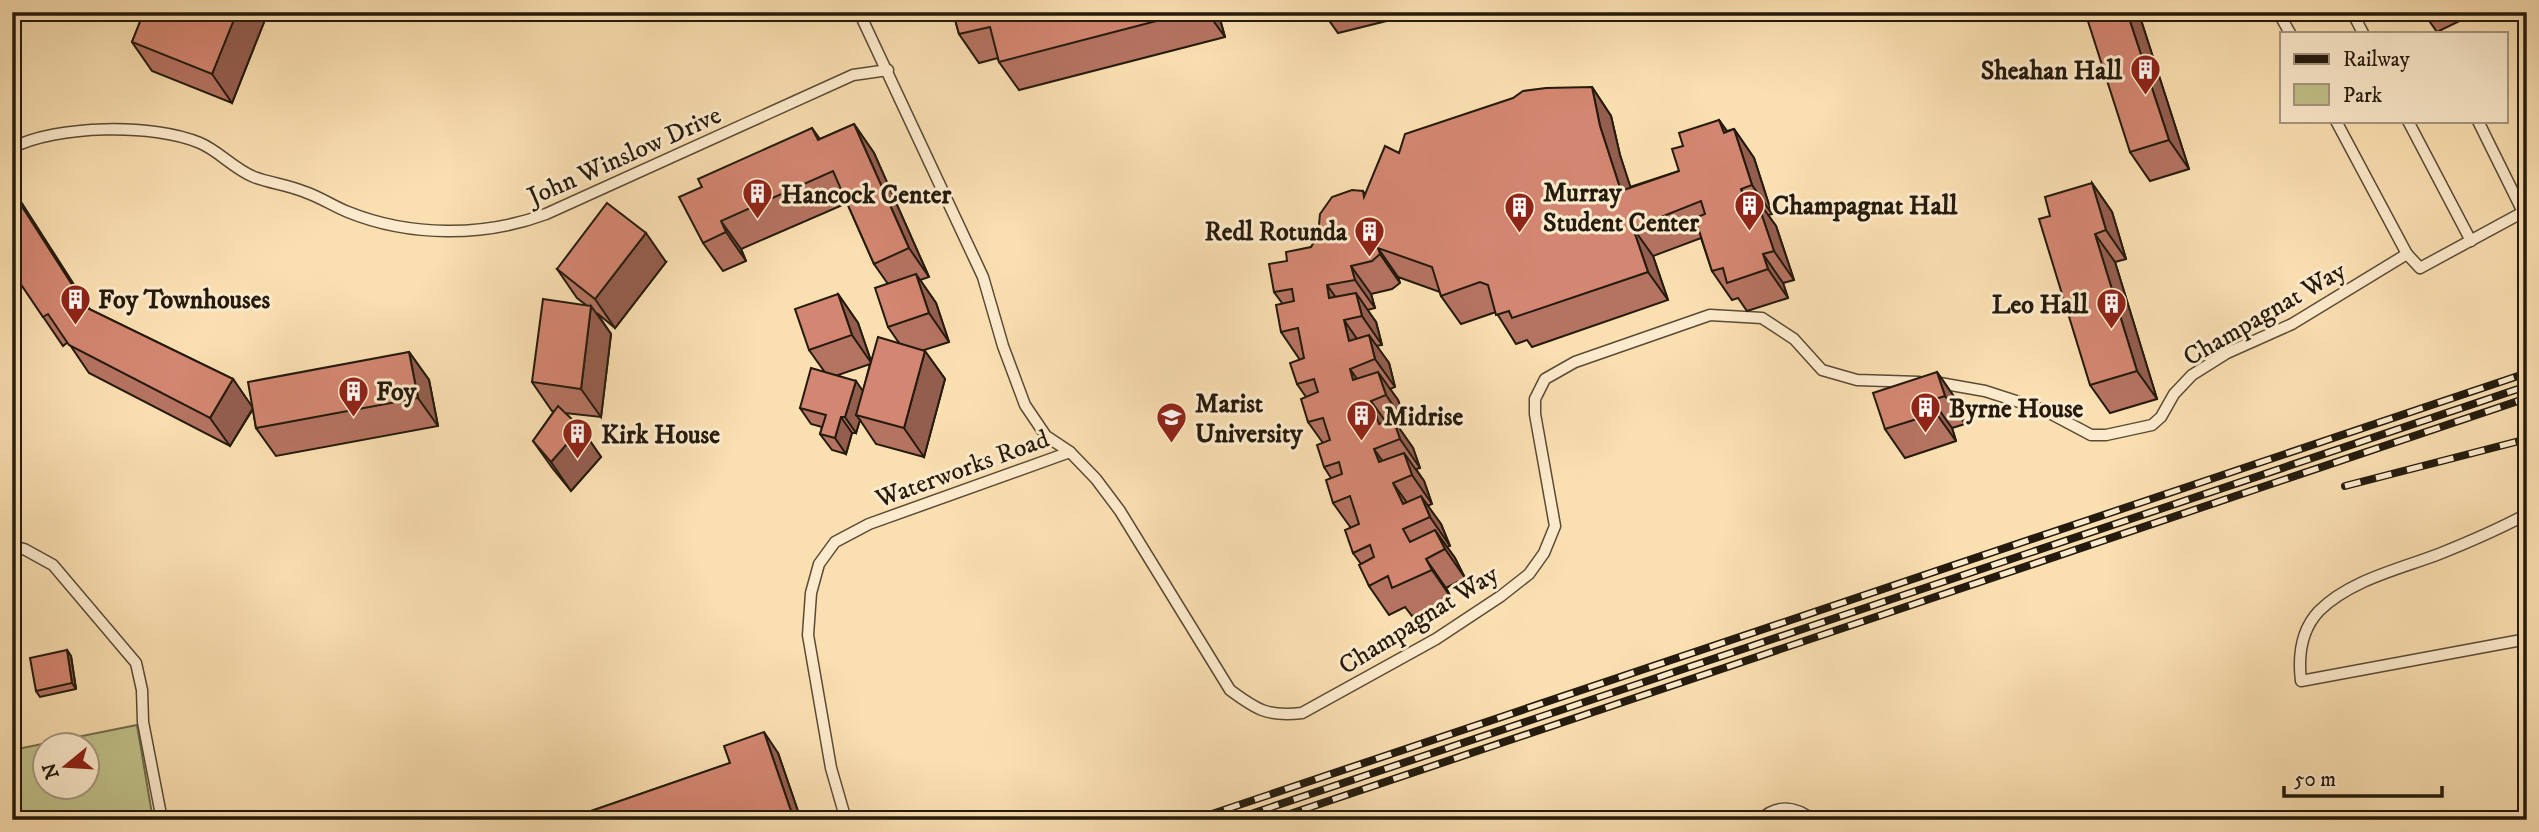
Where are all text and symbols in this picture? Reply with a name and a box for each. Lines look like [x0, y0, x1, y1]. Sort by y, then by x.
legend [2280, 32, 2508, 122]
text: Railway [2343, 47, 2411, 73]
building icon: Sheahan Hall [2128, 53, 2162, 97]
place label: Sheahan Hall [1981, 55, 2123, 88]
text: Park [2343, 83, 2383, 109]
street label: John Winslow Drive [521, 99, 726, 215]
building icon: Hancock Center [741, 177, 775, 221]
place label: Murray Student Center [1543, 177, 1699, 240]
place label: Hancock Center [781, 179, 951, 212]
building icon: Champagnat Hall [1732, 188, 1766, 232]
building icon: Murray Student Center [1503, 190, 1537, 234]
place label: Champagnat Hall [1772, 190, 1958, 223]
building icon: Redl Rotunda [1353, 214, 1387, 258]
place label: Redl Rotunda [1204, 216, 1348, 249]
street label: Champagnat Way [2178, 254, 2353, 374]
building icon: Foy Townhouses [58, 282, 92, 326]
place label: Foy Townhouses [98, 284, 271, 317]
building icon: Leo Hall [2094, 287, 2128, 331]
place label: Leo Hall [1992, 289, 2089, 322]
building icon: Foy [336, 374, 370, 418]
place label: Foy [376, 376, 417, 409]
place label: Marist University [1195, 388, 1303, 451]
building icon: Byrne House [1909, 391, 1943, 435]
place label: Byrne House [1949, 393, 2084, 426]
building icon: Midrise [1344, 399, 1378, 443]
school or university icon: Marist University [1155, 401, 1189, 445]
place label: Midrise [1384, 401, 1464, 434]
building icon: Kirk House [561, 417, 595, 461]
place label: Kirk House [601, 419, 720, 452]
street label: Waterworks Road [870, 423, 1054, 516]
street label: Champagnat Way [1333, 558, 1505, 683]
north arrow [32, 730, 102, 800]
scale bar [2284, 755, 2441, 799]
text: N [38, 759, 65, 782]
text: 50 m [2294, 767, 2336, 793]

